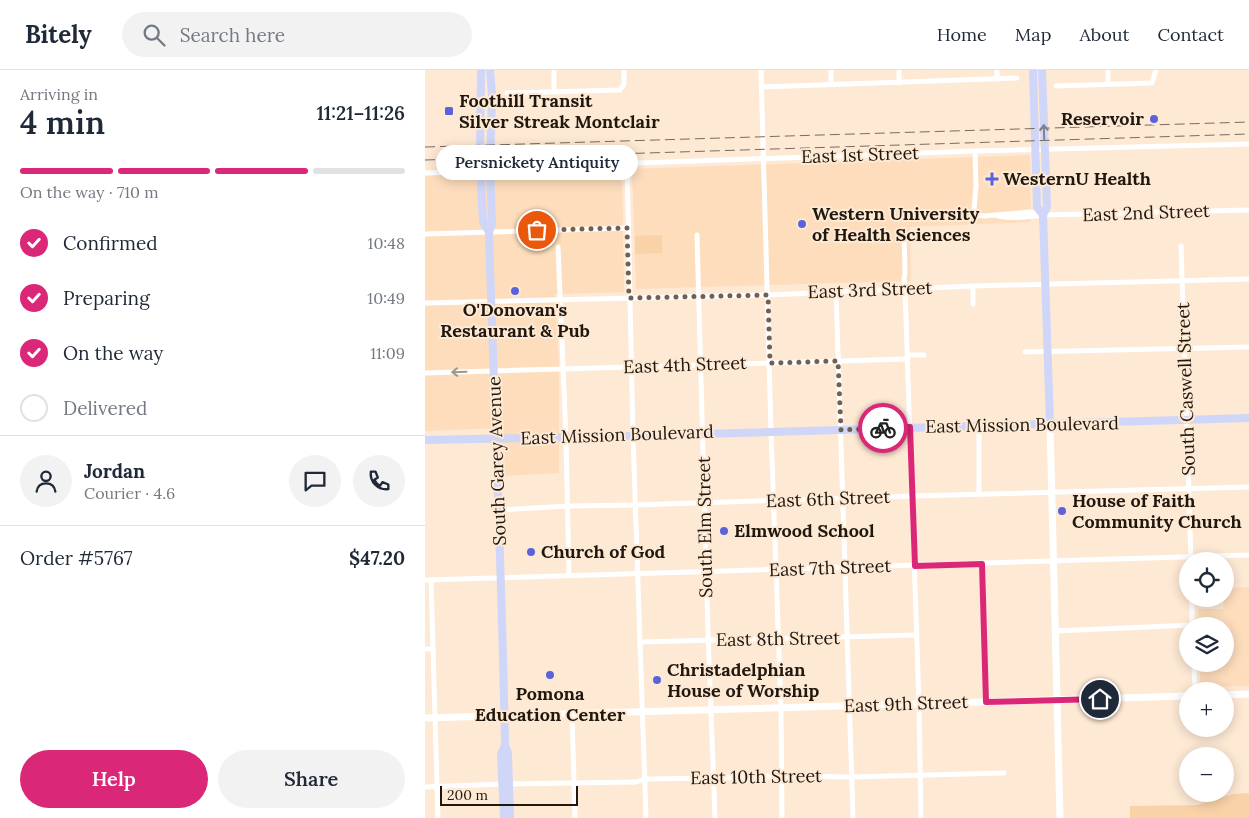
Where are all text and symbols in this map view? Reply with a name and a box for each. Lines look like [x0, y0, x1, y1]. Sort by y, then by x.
search box [122, 12, 472, 57]
text: Bitely [25, 19, 92, 50]
icon: search [140, 21, 168, 49]
text: Search here [180, 23, 285, 47]
text: Home [937, 23, 987, 46]
text: Map [1015, 23, 1051, 46]
text: About [1079, 23, 1129, 46]
text: Contact [1157, 23, 1224, 46]
text: Arriving in [20, 84, 98, 104]
place label: Foothill Transit Silver Streak Montclair [459, 89, 660, 133]
text: 11:21–11:26 [316, 101, 405, 125]
text: 4 min [20, 102, 105, 143]
marker: Foothill Transit Silver Streak Montclair [443, 105, 455, 117]
place label: Reservoir [1061, 107, 1144, 130]
marker: Reservoir [1148, 113, 1160, 125]
one-way arrow [1040, 125, 1049, 141]
street label: East 1st Street [801, 141, 919, 168]
callout: Persnickety Antiquity [436, 145, 638, 180]
text: Persnickety Antiquity [455, 152, 619, 172]
place label: WesternU Health [1003, 167, 1151, 190]
marker: WesternU Health [985, 172, 999, 186]
text: On the way · 710 m [20, 182, 159, 202]
street label: East 2nd Street [1082, 199, 1210, 226]
place label: Western University of Health Sciences [812, 202, 980, 246]
pin [516, 209, 558, 251]
icon: bag [523, 216, 551, 244]
marker: Western University of Health Sciences [796, 218, 808, 230]
icon: check [20, 229, 48, 257]
text: Confirmed [63, 231, 158, 255]
text: 10:48 [368, 233, 405, 253]
street label: East 3rd Street [807, 276, 933, 303]
icon: check [20, 284, 48, 312]
marker: O'Donovan's Restaurant & Pub [509, 285, 521, 297]
text: Preparing [63, 286, 150, 310]
text: 10:49 [367, 288, 405, 308]
place label: O'Donovan's Restaurant & Pub [440, 298, 590, 342]
street label: South Caswell Street [1171, 302, 1200, 476]
icon: check [20, 339, 48, 367]
text: On the way [63, 341, 163, 365]
text: 11:09 [370, 343, 405, 363]
street label: East 4th Street [623, 351, 747, 378]
one-way arrow [451, 367, 468, 377]
street label: South Garey Avenue [482, 376, 511, 546]
text: Delivered [63, 396, 147, 420]
courier [858, 403, 908, 453]
street label: East Mission Boulevard [925, 411, 1119, 438]
icon: bike [869, 414, 897, 442]
street label: East Mission Boulevard [520, 420, 714, 449]
button: person [20, 455, 72, 507]
button: chat [289, 455, 341, 507]
button: phone [353, 455, 405, 507]
street label: South Elm Street [692, 456, 717, 598]
text: Jordan [84, 459, 145, 483]
text: Courier · 4.6 [84, 483, 175, 503]
street label: East 6th Street [765, 485, 891, 512]
place label: House of Faith Community Church [1072, 489, 1242, 533]
marker: House of Faith Community Church [1056, 505, 1068, 517]
place label: Elmwood School [734, 519, 875, 542]
marker: Elmwood School [718, 525, 730, 537]
place label: Church of God [541, 540, 666, 563]
text: Order #5767 [20, 546, 133, 570]
text: $47.20 [349, 546, 405, 570]
marker: Church of God [525, 546, 537, 558]
map controls [1179, 552, 1234, 802]
button: locate [1179, 552, 1234, 607]
street label: East 7th Street [768, 554, 892, 581]
button: layers [1179, 617, 1234, 672]
street label: East 8th Street [716, 626, 840, 651]
place label: Christadelphian House of Worship [667, 658, 820, 702]
marker: Pomona Education Center [544, 669, 556, 681]
marker: Christadelphian House of Worship [651, 674, 663, 686]
pin [1079, 678, 1121, 720]
place label: Pomona Education Center [475, 682, 626, 726]
button: + [1179, 682, 1234, 737]
icon: home [1086, 685, 1114, 713]
street label: East 9th Street [843, 690, 969, 717]
button: − [1179, 747, 1234, 802]
button: Help [20, 750, 208, 808]
button: Share [218, 750, 405, 808]
street label: East 10th Street [690, 764, 822, 789]
scale bar [440, 783, 577, 806]
text: 200 m [447, 786, 488, 804]

